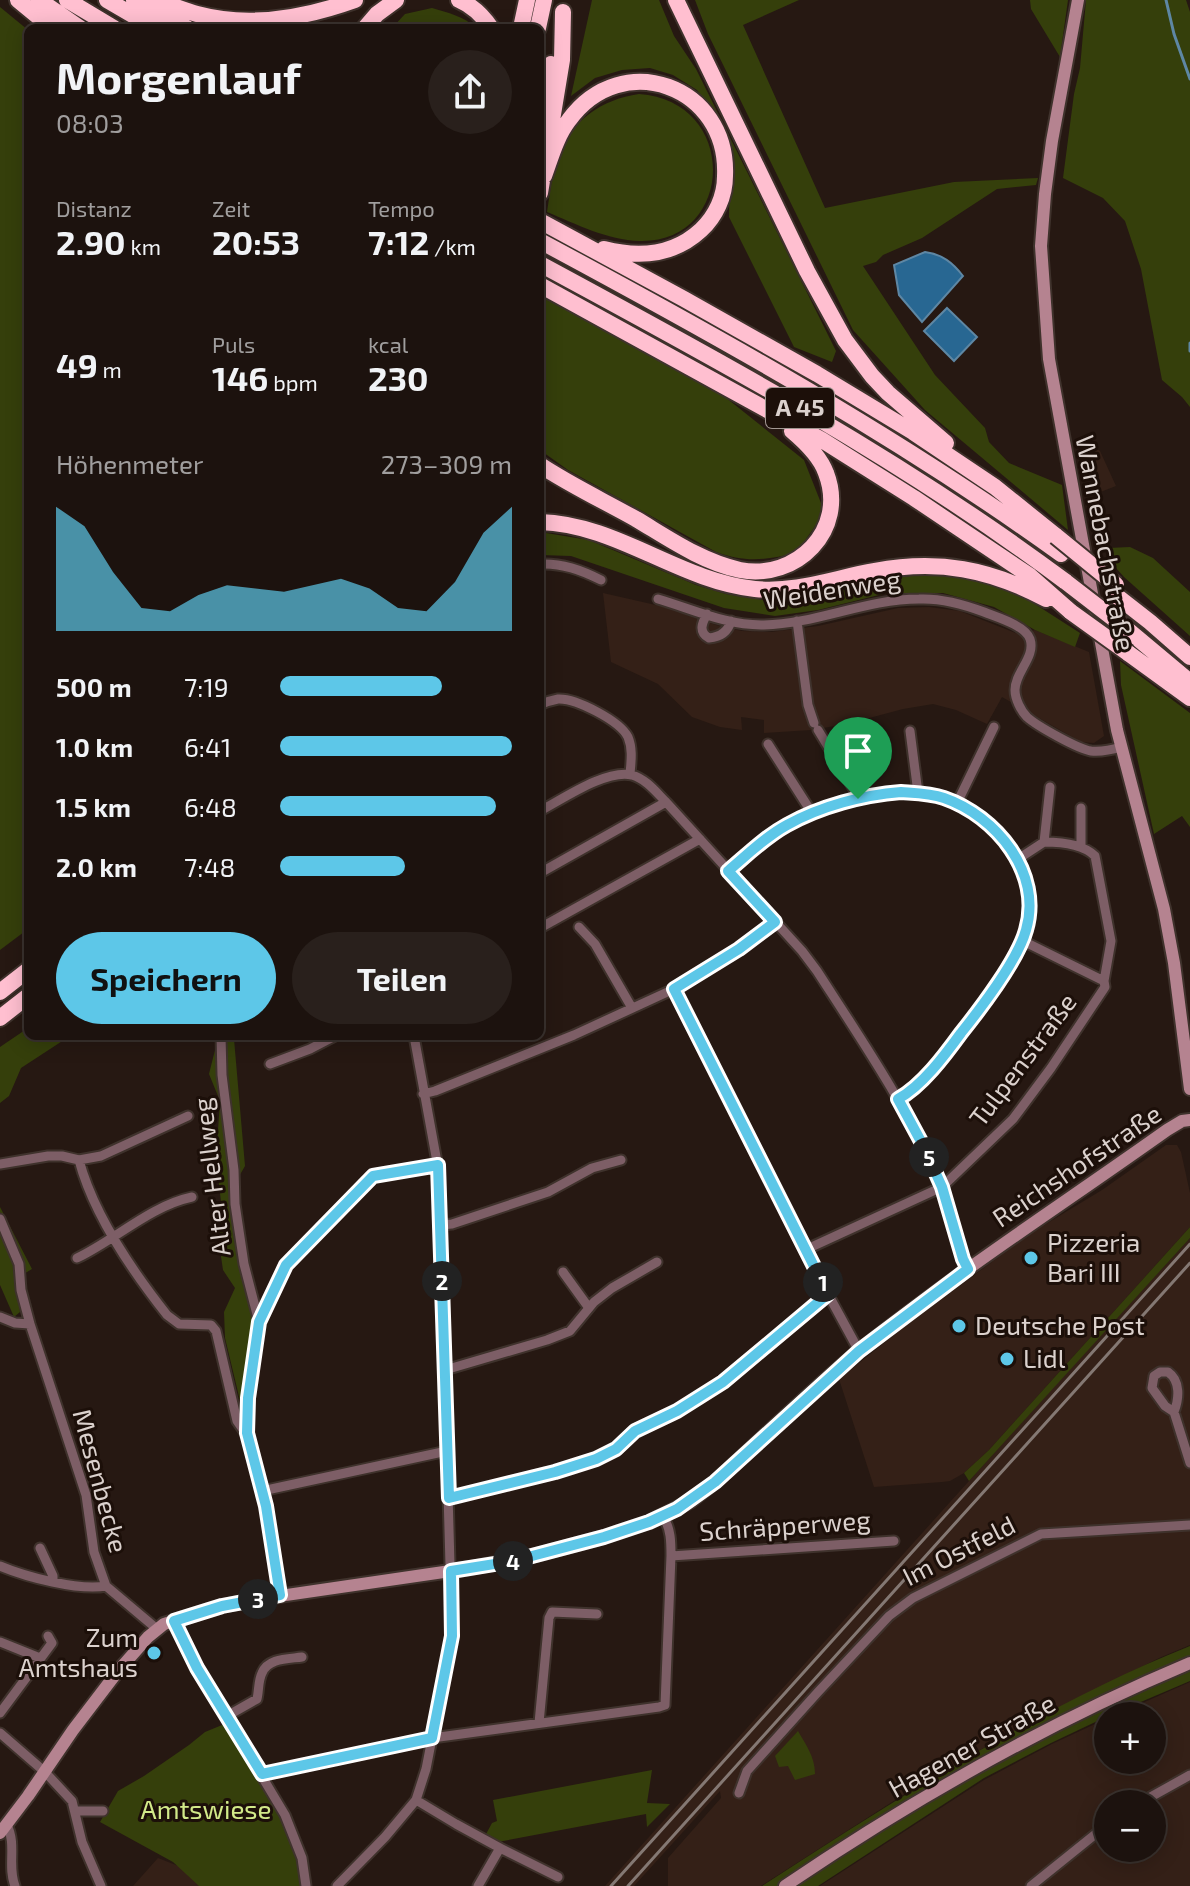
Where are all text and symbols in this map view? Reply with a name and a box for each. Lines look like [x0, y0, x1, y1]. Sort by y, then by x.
text: Morgenlauf [56, 50, 301, 103]
button: share [428, 50, 512, 134]
text: 08:03 [56, 107, 124, 138]
text: Distanz [56, 195, 132, 221]
text: Zeit [212, 195, 250, 221]
text: Tempo [368, 195, 435, 221]
text: 2.90 [56, 221, 126, 262]
text: 20:53 [212, 221, 300, 262]
text: 7:12 [368, 221, 429, 262]
text: km [126, 233, 161, 259]
text: /km [429, 233, 476, 259]
text: Puls [212, 331, 255, 357]
text: kcal [368, 331, 408, 357]
text: 49 [56, 344, 98, 385]
text: m [98, 356, 122, 382]
text: 146 [212, 357, 268, 398]
text: 230 [368, 357, 429, 398]
text: bpm [268, 369, 318, 395]
road number: A 45 [766, 388, 834, 428]
street label: Wannebachstraße [1070, 432, 1143, 653]
text: Höhenmeter [56, 448, 203, 479]
text: 273–309 m [381, 448, 512, 479]
street label: Weidenweg [761, 562, 903, 615]
text: 500 m [56, 671, 132, 702]
text: 7:19 [184, 671, 229, 702]
pin [824, 717, 892, 799]
icon: arrive [836, 729, 880, 773]
text: 1.0 km [56, 731, 133, 762]
text: 6:41 [184, 731, 231, 762]
text: 1.5 km [56, 791, 131, 822]
text: 6:48 [184, 791, 237, 822]
text: 2.0 km [56, 851, 137, 882]
text: 7:48 [184, 851, 235, 882]
button: Speichern [56, 932, 276, 1024]
button: Teilen [292, 932, 512, 1024]
street label: Tulpenstraße [962, 986, 1082, 1132]
street label: Alter Hellweg [185, 1096, 236, 1258]
street label: Reichshofstraße [986, 1097, 1166, 1233]
pin: 5 [909, 1137, 949, 1177]
text: 5 [923, 1144, 935, 1170]
place label: Pizzeria Bari III [1047, 1226, 1140, 1287]
marker: Pizzeria Bari III [1022, 1249, 1040, 1267]
pin: 2 [422, 1261, 462, 1301]
pin: 1 [803, 1262, 843, 1302]
text: 2 [436, 1268, 448, 1294]
text: 1 [818, 1269, 828, 1295]
place label: Deutsche Post [975, 1309, 1145, 1340]
marker: Deutsche Post [950, 1317, 968, 1335]
place label: Lidl [1023, 1342, 1066, 1373]
marker: Lidl [998, 1350, 1016, 1368]
street label: Mesenbecke [67, 1405, 135, 1556]
street label: Schräpperweg [698, 1503, 872, 1546]
street label: Im Ostfeld [897, 1508, 1020, 1591]
pin: 4 [493, 1541, 533, 1581]
text: 4 [506, 1548, 520, 1574]
pin: 3 [238, 1579, 278, 1619]
text: 3 [252, 1586, 264, 1612]
place label: Zum Amtshaus [19, 1621, 138, 1682]
marker: Zum Amtshaus [145, 1644, 163, 1662]
street label: Hagener Straße [883, 1686, 1060, 1803]
map controls [1094, 1702, 1166, 1862]
button: + [1094, 1702, 1166, 1774]
button: − [1094, 1790, 1166, 1862]
park label: Amtswiese [140, 1793, 272, 1824]

